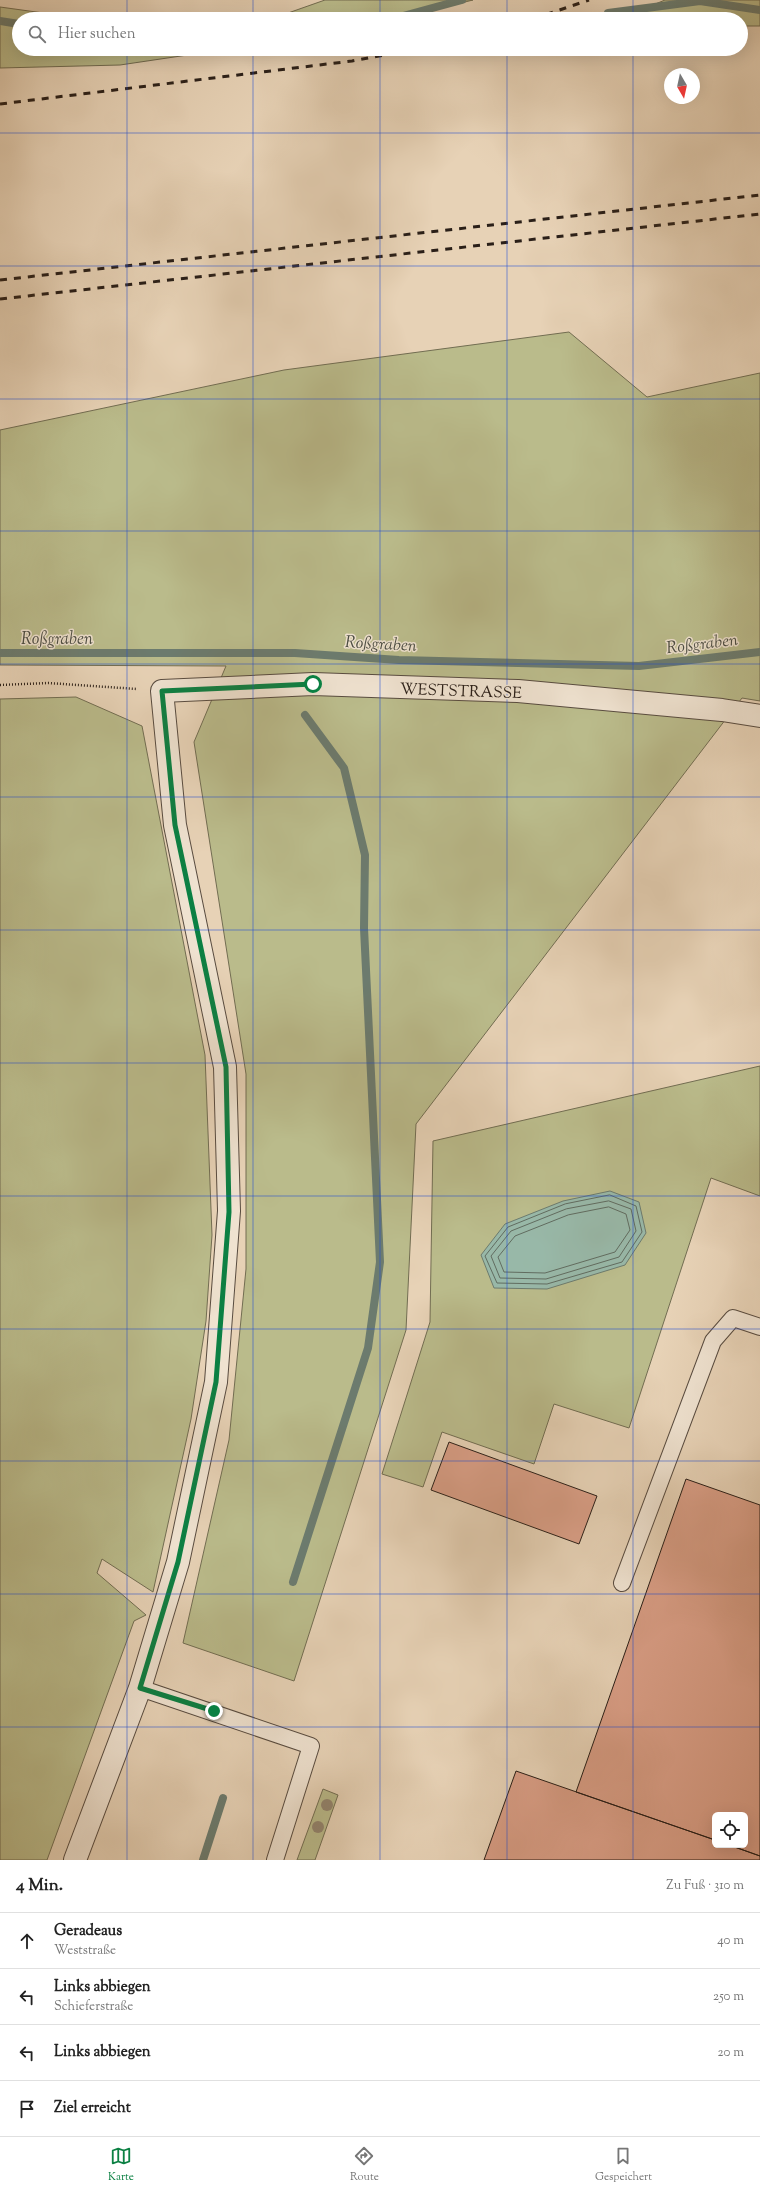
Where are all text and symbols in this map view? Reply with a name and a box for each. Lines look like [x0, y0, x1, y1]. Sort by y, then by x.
search box [12, 12, 748, 56]
icon: search [26, 23, 48, 45]
text: Hier suchen [58, 24, 136, 45]
north arrow [664, 68, 700, 104]
water label: Roßgraben [21, 628, 93, 652]
water label: Roßgraben [665, 629, 739, 661]
water label: Roßgraben [344, 631, 417, 659]
route start [304, 675, 322, 693]
street label: WESTSTRASSE [400, 679, 523, 706]
route end [205, 1702, 223, 1720]
map controls [712, 1812, 748, 1848]
button: locate [712, 1812, 748, 1848]
text: 4 Min. [16, 1874, 63, 1898]
text: Zu Fuß · 310 m [666, 1877, 744, 1895]
text: Geradeaus [54, 1921, 122, 1942]
icon: ahead [16, 1930, 38, 1952]
text: 40 m [717, 1932, 744, 1950]
text: Weststraße [54, 1942, 116, 1960]
text: Links abbiegen [54, 1977, 151, 1998]
icon: left [16, 1986, 38, 2008]
text: 250 m [713, 1988, 744, 2006]
text: Schieferstraße [54, 1998, 133, 2016]
icon: left [16, 2042, 38, 2064]
text: Links abbiegen [54, 2042, 151, 2063]
text: 20 m [718, 2044, 744, 2062]
icon: arrive [16, 2098, 38, 2120]
text: Ziel erreicht [54, 2098, 131, 2119]
tab: Karte [108, 2145, 134, 2185]
tab: Route [350, 2145, 379, 2185]
tab: Gespeichert [595, 2145, 652, 2185]

